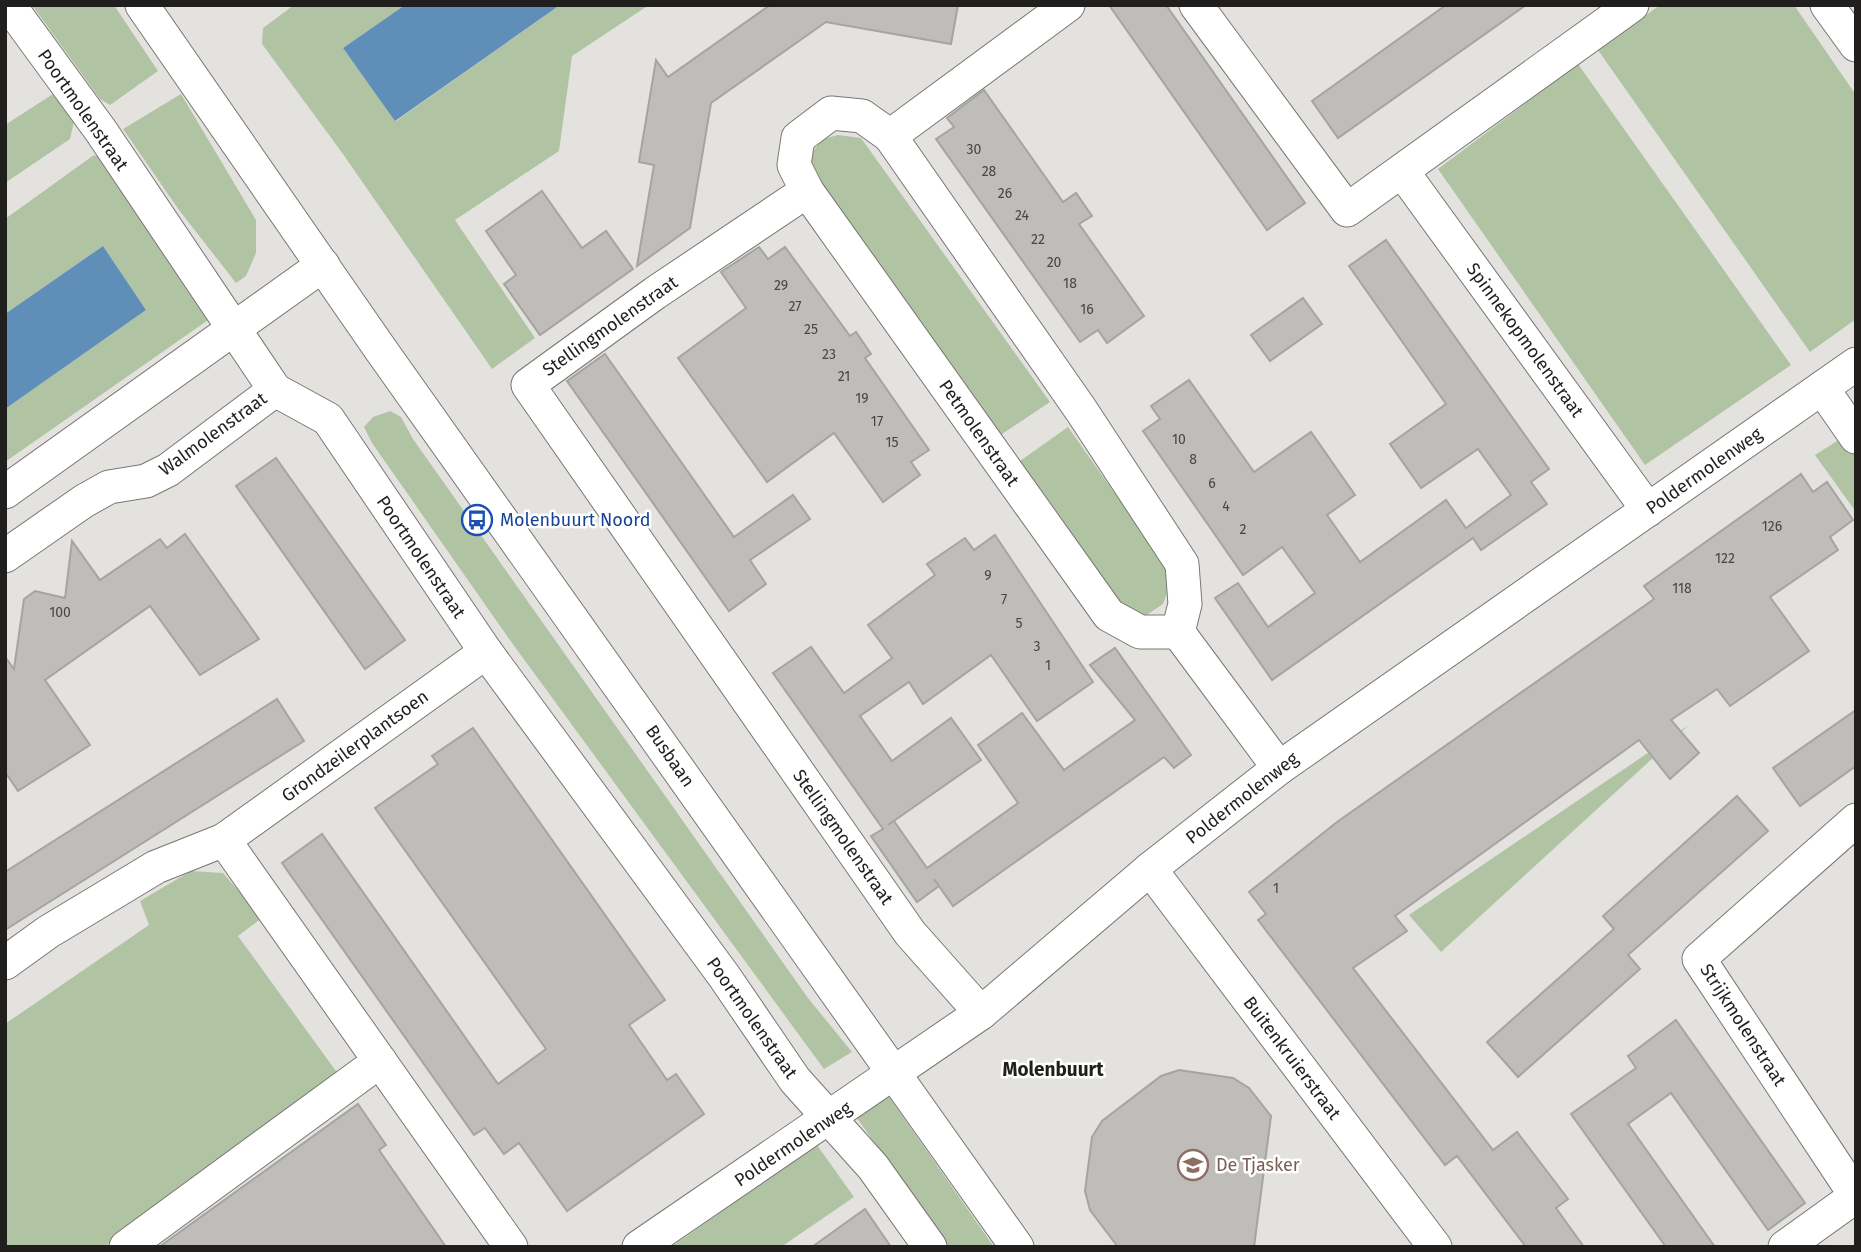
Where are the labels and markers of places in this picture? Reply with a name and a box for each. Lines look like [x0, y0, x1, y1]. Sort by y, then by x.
bus stop icon: Molenbuurt Noord [460, 503, 494, 537]
place label: Molenbuurt Noord [500, 509, 650, 531]
school or university icon: De Tjasker [1176, 1148, 1210, 1182]
place label: De Tjasker [1216, 1154, 1300, 1176]

